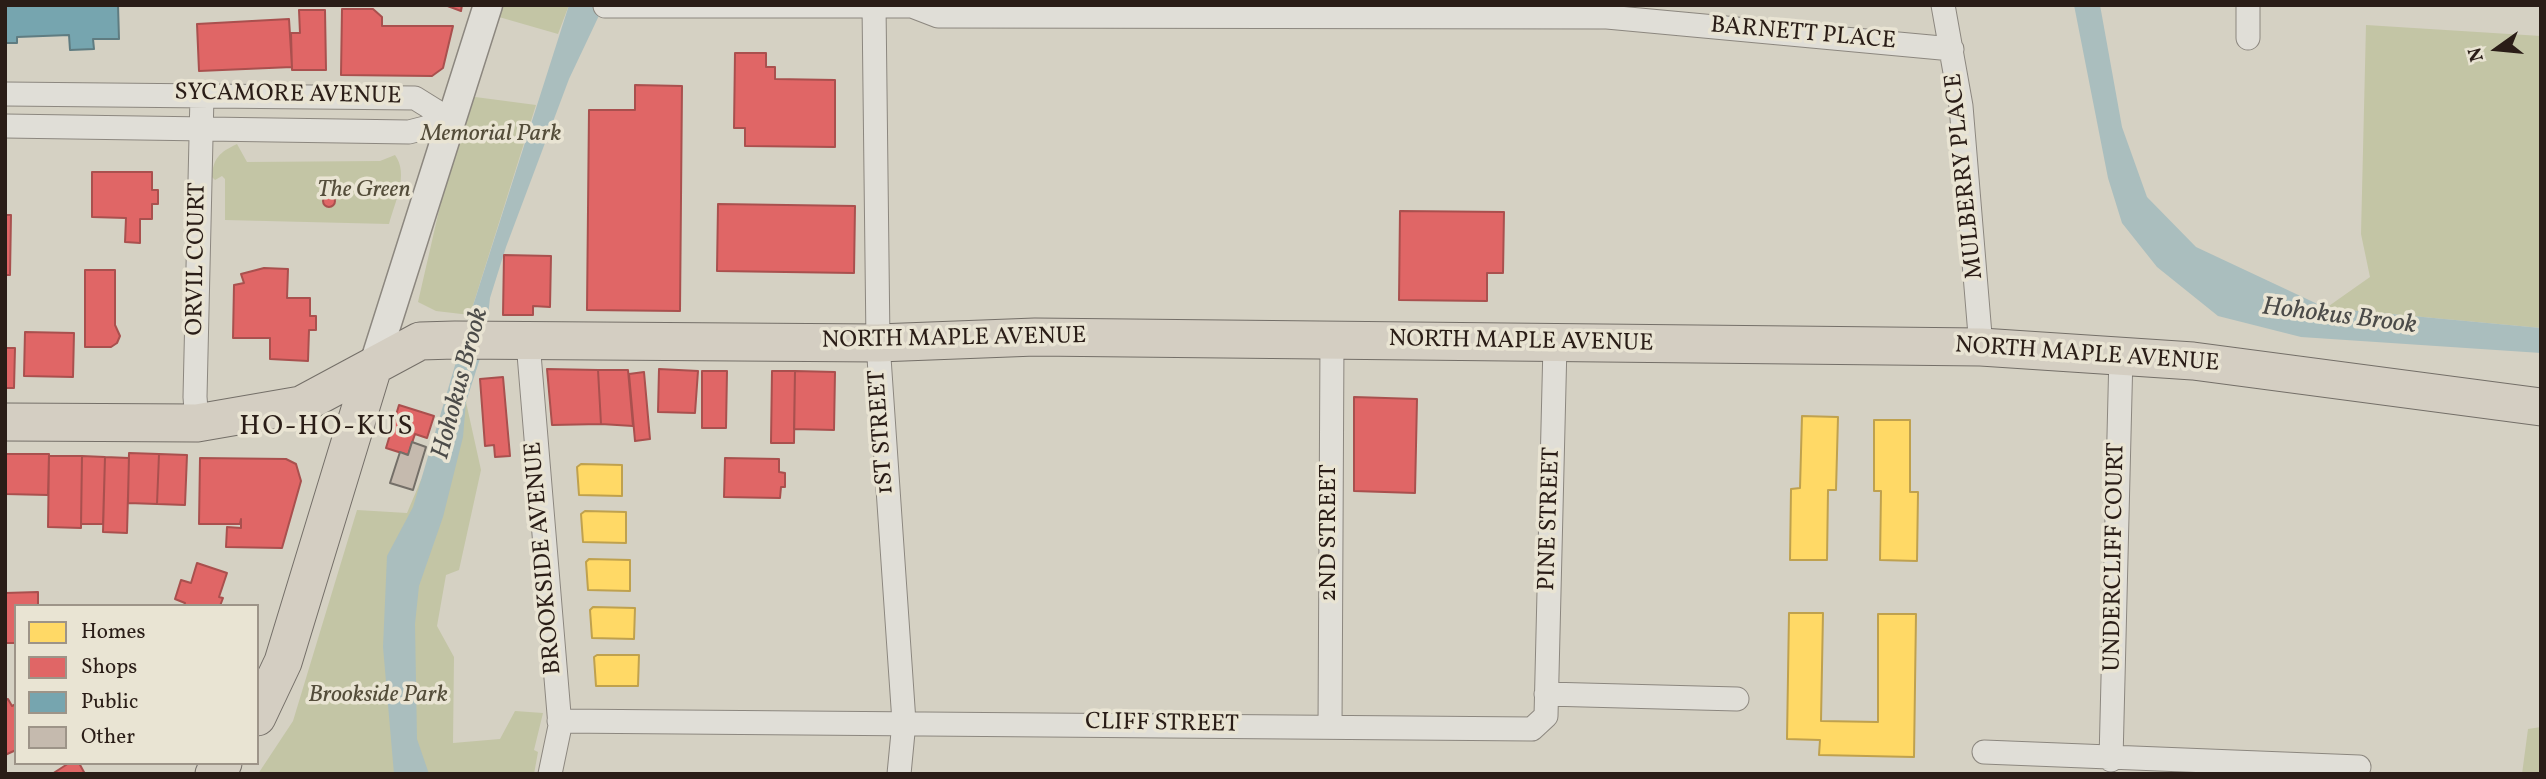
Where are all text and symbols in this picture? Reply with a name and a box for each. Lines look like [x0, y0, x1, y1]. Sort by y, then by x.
street label: BARNETT PLACE [1709, 13, 1897, 57]
north arrow [2462, 14, 2532, 84]
text: N [2462, 44, 2491, 64]
street label: MULBERRY PLACE [1941, 72, 1991, 280]
street label: SYCAMORE AVENUE [174, 80, 402, 112]
park label: Memorial Park [421, 122, 561, 150]
park label: The Green [317, 178, 411, 206]
street label: ORVIL COURT [182, 182, 214, 336]
water label: Hohokus Brook [2260, 293, 2418, 343]
water label: Hohokus Brook [427, 305, 497, 463]
street label: NORTH MAPLE AVENUE [821, 323, 1087, 357]
street label: NORTH MAPLE AVENUE [1388, 326, 1654, 360]
street label: NORTH MAPLE AVENUE [1954, 332, 2220, 380]
street label: 1ST STREET [864, 369, 902, 495]
district label: HO-HO-KUS [240, 412, 414, 446]
street label: BROOKSIDE AVENUE [520, 440, 570, 676]
street label: UNDERCLIFF COURT [2100, 442, 2132, 672]
street label: PINE STREET [1534, 447, 1568, 591]
street label: 2ND STREET [1317, 464, 1345, 602]
legend [14, 604, 259, 765]
text: Homes [81, 618, 146, 647]
text: Shops [81, 653, 137, 682]
park label: Brookside Park [308, 683, 448, 711]
text: Public [81, 688, 138, 717]
street label: CLIFF STREET [1085, 709, 1239, 741]
text: Other [81, 723, 135, 752]

